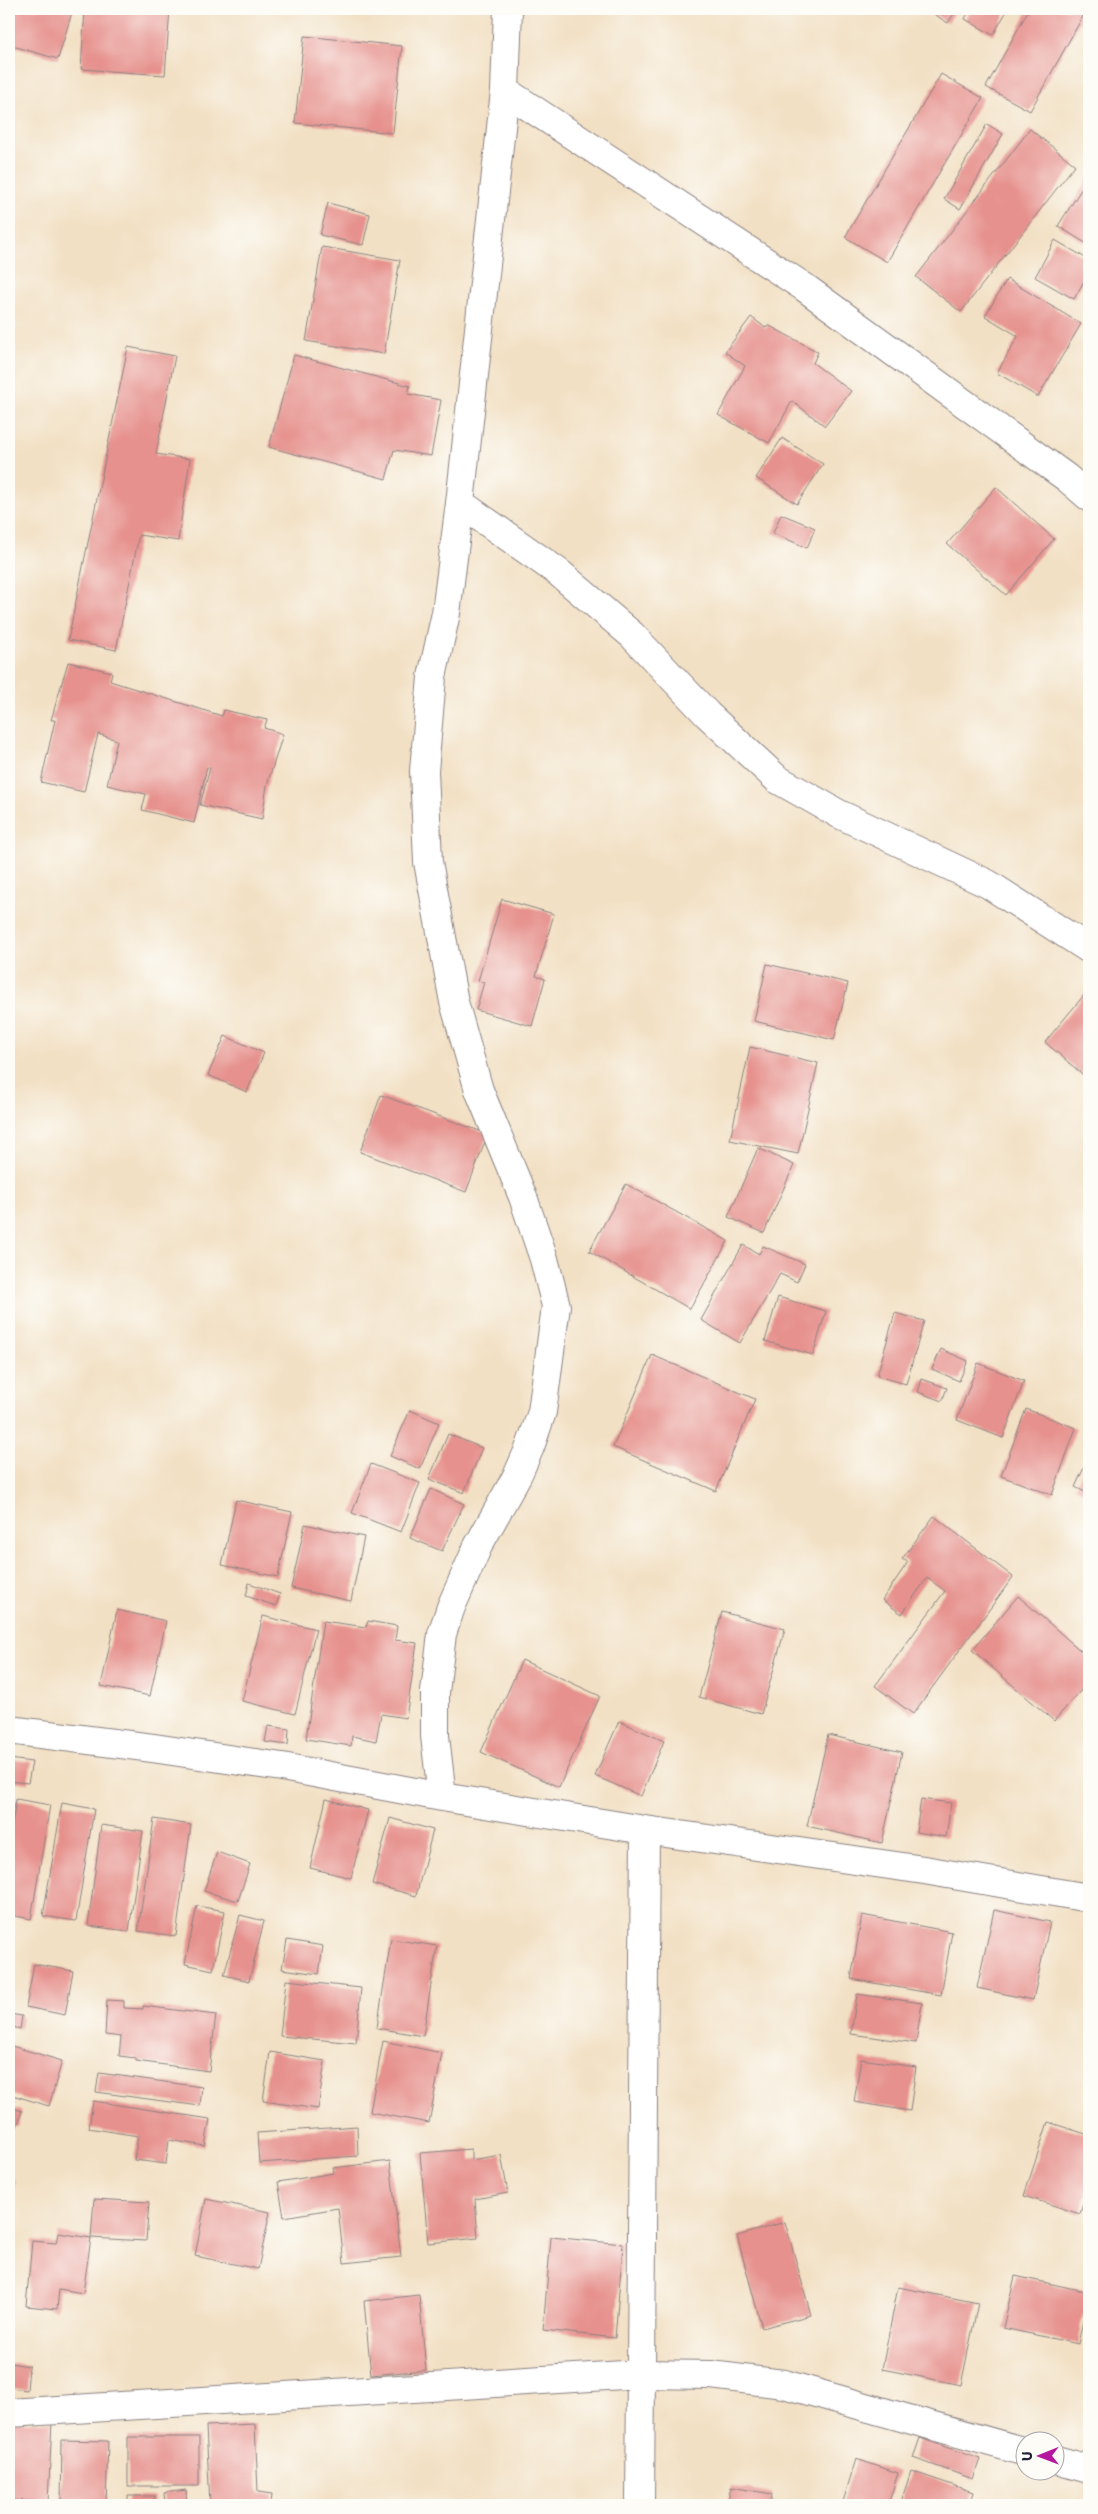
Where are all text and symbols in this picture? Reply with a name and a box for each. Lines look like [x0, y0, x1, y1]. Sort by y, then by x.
north arrow [1016, 2432, 1066, 2482]
text: U [1018, 2451, 1036, 2461]

